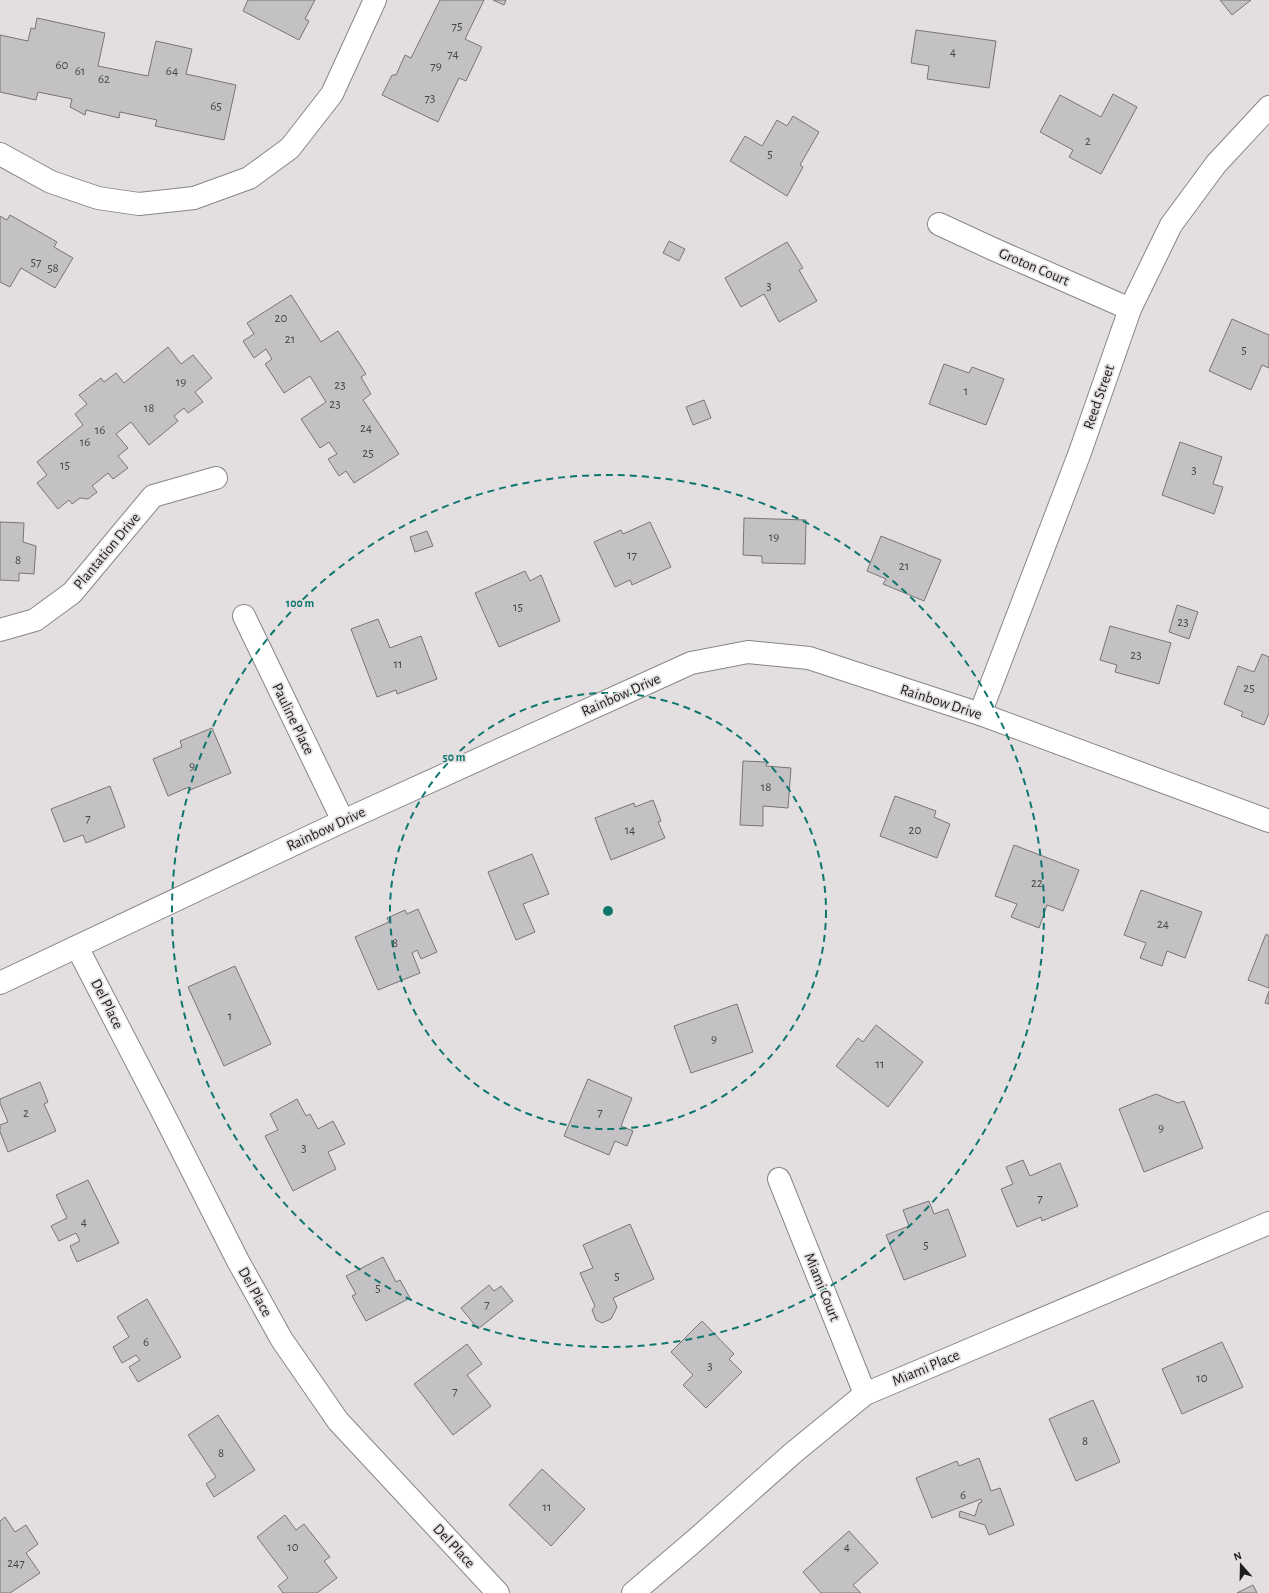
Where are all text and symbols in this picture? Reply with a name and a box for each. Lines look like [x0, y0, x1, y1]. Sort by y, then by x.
house number: 75 [452, 20, 462, 33]
house number: 4 [950, 46, 956, 59]
house number: 74 [447, 48, 459, 61]
house number: 60 [56, 59, 69, 72]
house number: 79 [430, 60, 442, 73]
house number: 61 [75, 65, 85, 78]
house number: 64 [166, 65, 178, 78]
house number: 62 [98, 73, 110, 86]
house number: 73 [425, 92, 435, 105]
house number: 65 [210, 100, 222, 113]
house number: 2 [1085, 135, 1091, 148]
house number: 5 [767, 148, 773, 161]
street label: Groton Court [997, 245, 1072, 289]
house number: 57 [31, 256, 42, 269]
house number: 58 [47, 262, 59, 275]
house number: 3 [766, 280, 772, 293]
house number: 20 [275, 312, 288, 325]
house number: 21 [285, 333, 295, 346]
house number: 5 [1241, 344, 1247, 357]
street label: Reed Street [1081, 363, 1117, 431]
house number: 19 [176, 376, 186, 389]
house number: 23 [334, 379, 346, 392]
house number: 1 [964, 385, 968, 398]
house number: 23 [329, 398, 341, 411]
house number: 18 [144, 402, 154, 415]
house number: 24 [360, 422, 372, 435]
house number: 16 [95, 424, 105, 437]
house number: 16 [80, 436, 90, 449]
house number: 25 [362, 447, 374, 460]
house number: 15 [60, 459, 70, 472]
house number: 3 [1191, 464, 1197, 477]
street label: Plantation Drive [71, 510, 143, 592]
house number: 19 [769, 531, 779, 544]
house number: 17 [627, 549, 638, 562]
house number: 8 [15, 554, 21, 567]
house number: 21 [899, 560, 909, 573]
text: 100 m [286, 597, 314, 609]
house number: 15 [513, 601, 523, 614]
house number: 23 [1177, 616, 1189, 629]
house number: 23 [1130, 649, 1142, 662]
house number: 11 [394, 658, 402, 671]
street label: Rainbow Drive [579, 671, 663, 719]
street label: Pauline Place [269, 681, 317, 757]
street label: Rainbow Drive [898, 682, 984, 722]
house number: 25 [1243, 682, 1255, 695]
text: 50 m [443, 751, 466, 763]
house number: 9 [189, 760, 195, 773]
house number: 18 [761, 781, 771, 794]
street label: Rainbow Drive [284, 804, 368, 854]
house number: 7 [85, 812, 91, 825]
house number: 14 [625, 824, 635, 837]
house number: 20 [909, 824, 922, 837]
house number: 22 [1031, 877, 1043, 890]
centre of rings [601, 904, 615, 918]
house number: 24 [1157, 918, 1169, 931]
house number: 8 [392, 937, 398, 950]
street label: Del Place [88, 977, 126, 1031]
house number: 1 [228, 1010, 232, 1023]
house number: 9 [711, 1033, 717, 1046]
house number: 11 [876, 1058, 884, 1071]
house number: 7 [597, 1106, 603, 1119]
house number: 2 [23, 1107, 29, 1120]
house number: 9 [1158, 1122, 1164, 1135]
house number: 3 [301, 1142, 307, 1155]
house number: 7 [1037, 1192, 1043, 1205]
house number: 4 [81, 1216, 87, 1229]
house number: 5 [923, 1239, 929, 1252]
street label: Miami Court [801, 1251, 843, 1324]
street label: Del Place [235, 1265, 275, 1319]
house number: 5 [614, 1270, 620, 1283]
house number: 5 [375, 1282, 381, 1295]
house number: 7 [484, 1298, 490, 1311]
house number: 6 [143, 1336, 149, 1349]
street label: Miami Place [890, 1347, 962, 1389]
house number: 3 [707, 1360, 713, 1373]
house number: 10 [1196, 1372, 1208, 1385]
house number: 7 [452, 1385, 458, 1398]
house number: 8 [1082, 1435, 1088, 1448]
house number: 8 [218, 1447, 224, 1460]
house number: 6 [960, 1489, 966, 1502]
house number: 11 [543, 1501, 551, 1514]
street label: Del Place [430, 1521, 478, 1571]
house number: 10 [287, 1541, 299, 1554]
house number: 4 [844, 1541, 850, 1554]
north arrow [1221, 1545, 1261, 1585]
text: N [1232, 1550, 1243, 1563]
house number: 247 [7, 1557, 25, 1570]

